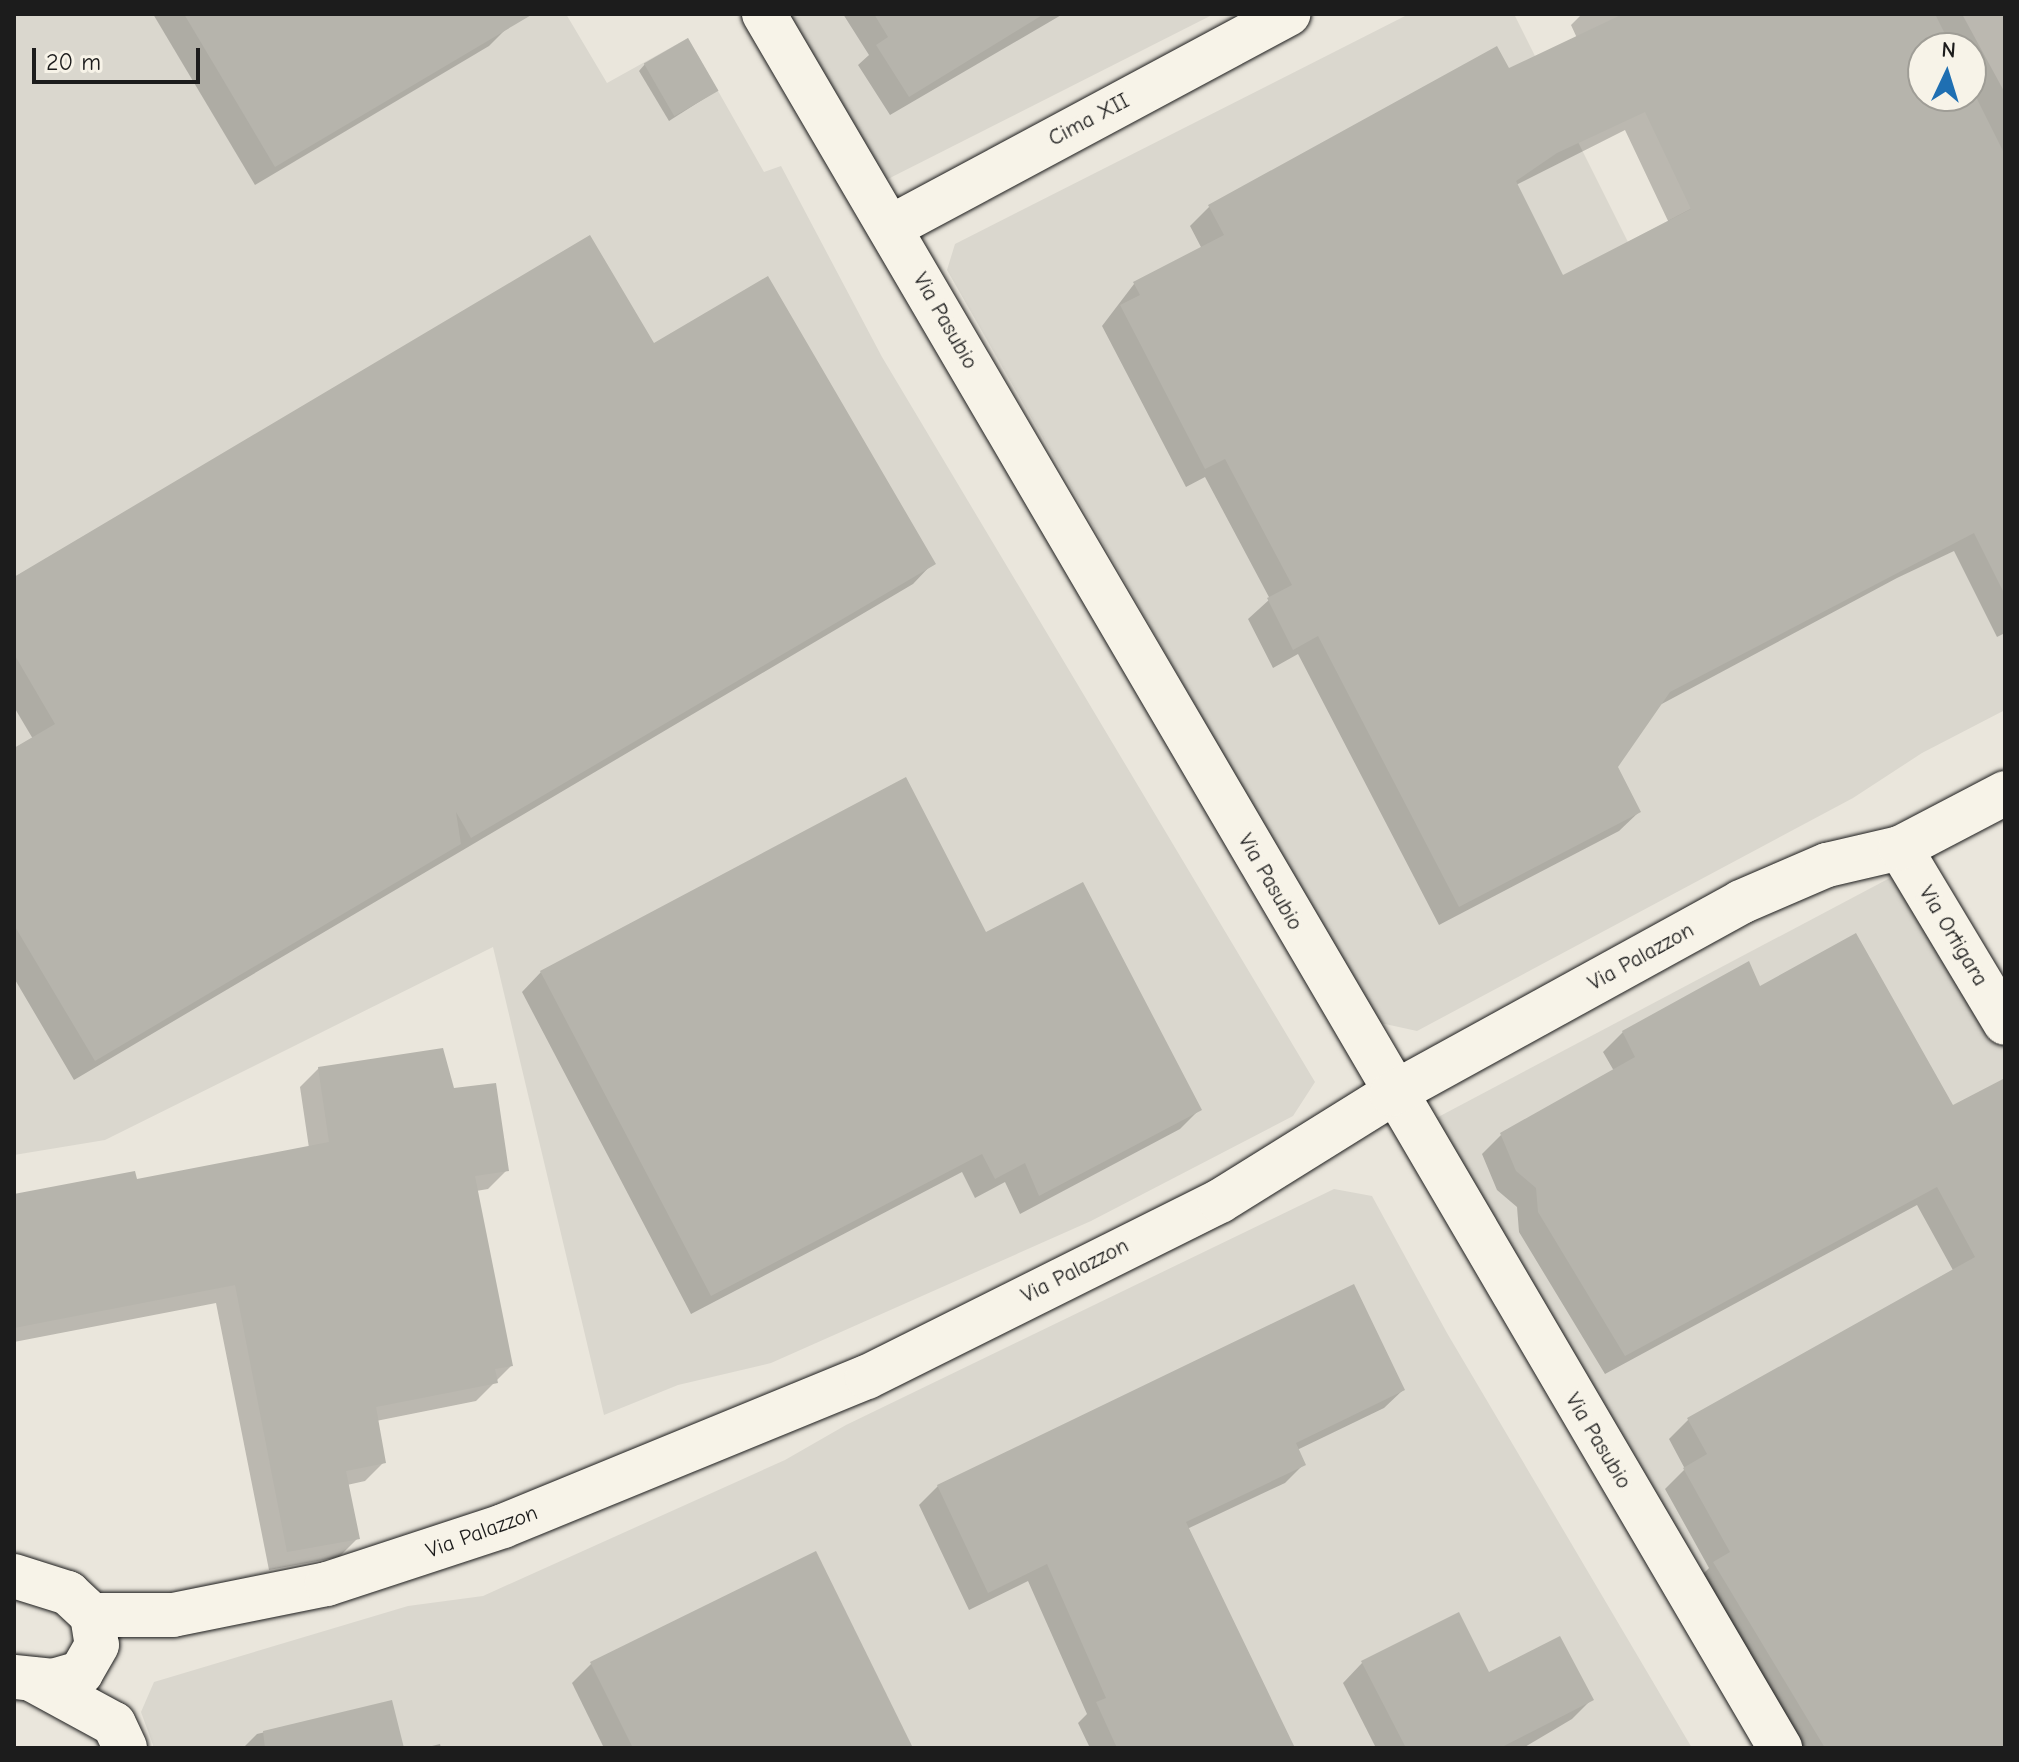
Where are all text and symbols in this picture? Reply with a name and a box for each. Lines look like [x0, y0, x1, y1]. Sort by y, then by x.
scale bar [36, 32, 204, 82]
north arrow [1907, 32, 1987, 112]
text: N [1940, 37, 1957, 64]
text: 20 m [46, 48, 101, 76]
street label: Cima XII [1044, 88, 1134, 152]
street label: Via Pasubio [907, 268, 983, 374]
street label: Via Pasubio [1232, 829, 1308, 935]
street label: Via Ortigara [1913, 881, 1993, 991]
street label: Via Palazzon [1584, 917, 1698, 997]
street label: Via Palazzon [1017, 1233, 1133, 1309]
street label: Via Pasubio [1559, 1388, 1637, 1494]
street label: Via Palazzon [423, 1500, 541, 1564]

